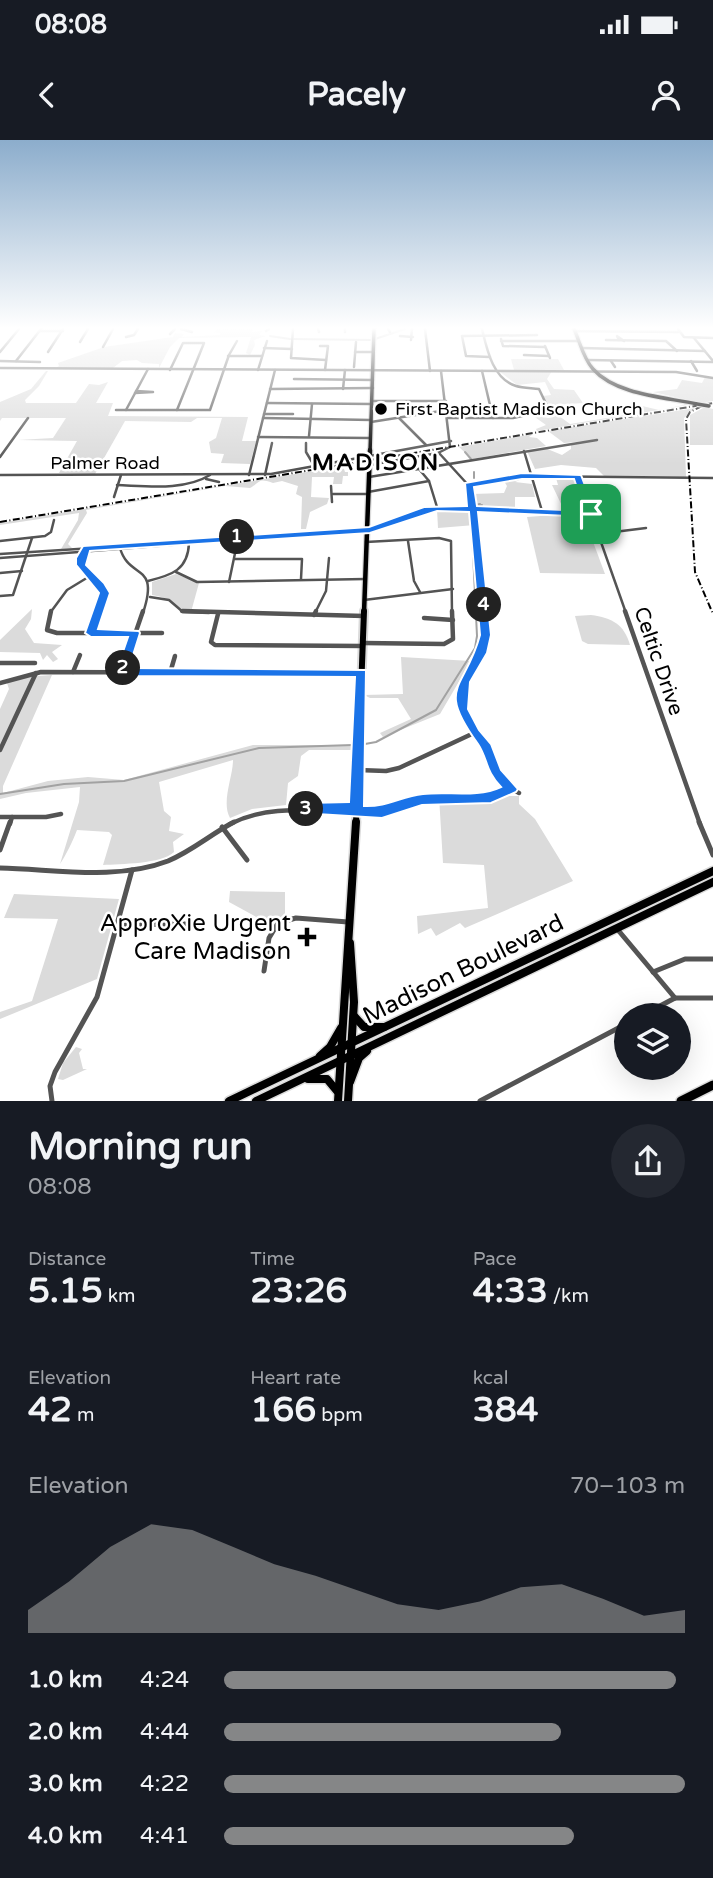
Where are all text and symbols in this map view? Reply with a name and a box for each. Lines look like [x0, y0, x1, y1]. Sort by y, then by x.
text: 08:08 [35, 9, 107, 40]
icon: back [28, 76, 66, 114]
text: Pacely [307, 76, 406, 114]
icon: person [647, 76, 685, 114]
place label: First Baptist Madison Church [395, 398, 643, 420]
marker: First Baptist Madison Church [373, 401, 389, 417]
district label: MADISON [312, 449, 440, 477]
street label: Palmer Road [50, 452, 160, 474]
pin [561, 484, 621, 544]
icon: arrive [572, 495, 610, 533]
pin: 1 [219, 520, 254, 554]
text: 1 [231, 525, 242, 547]
pin: 4 [466, 588, 502, 622]
text: 4 [478, 593, 489, 615]
street label: Celtic Drive [628, 604, 689, 719]
pin: 2 [106, 650, 140, 686]
text: 2 [117, 656, 128, 678]
pin: 3 [288, 792, 324, 826]
text: 3 [300, 797, 311, 819]
street label: Madison Boulevard [358, 908, 568, 1031]
place label: ApproXie Urgent Care Madison [100, 909, 291, 966]
marker: ApproXie Urgent Care Madison [297, 927, 317, 947]
map controls [614, 1003, 691, 1080]
button: layers [614, 1003, 691, 1080]
text: Morning run [28, 1124, 252, 1170]
button: share [611, 1124, 685, 1198]
text: 08:08 [28, 1173, 92, 1201]
text: Distance [28, 1248, 106, 1270]
text: Time [250, 1248, 295, 1270]
text: Pace [473, 1248, 516, 1270]
text: 5.15 [28, 1270, 103, 1312]
text: 23:26 [250, 1270, 347, 1312]
text: 4:33 [473, 1270, 548, 1312]
text: km [103, 1285, 135, 1307]
text: /km [548, 1285, 589, 1307]
text: Elevation [28, 1367, 111, 1389]
text: Heart rate [250, 1367, 341, 1389]
text: kcal [473, 1367, 508, 1389]
text: 42 [28, 1389, 72, 1431]
text: 166 [250, 1389, 316, 1431]
text: 384 [473, 1389, 539, 1431]
text: m [72, 1404, 94, 1426]
text: bpm [316, 1404, 363, 1426]
text: Elevation [28, 1472, 129, 1500]
text: 70–103 m [570, 1472, 685, 1500]
text: 1.0 km [28, 1666, 103, 1694]
text: 4:24 [140, 1666, 189, 1694]
text: 2.0 km [28, 1718, 103, 1746]
text: 4:44 [140, 1718, 189, 1746]
text: 3.0 km [28, 1770, 103, 1798]
text: 4:22 [140, 1770, 189, 1798]
text: 4.0 km [28, 1822, 103, 1850]
text: 4:41 [140, 1822, 189, 1850]

